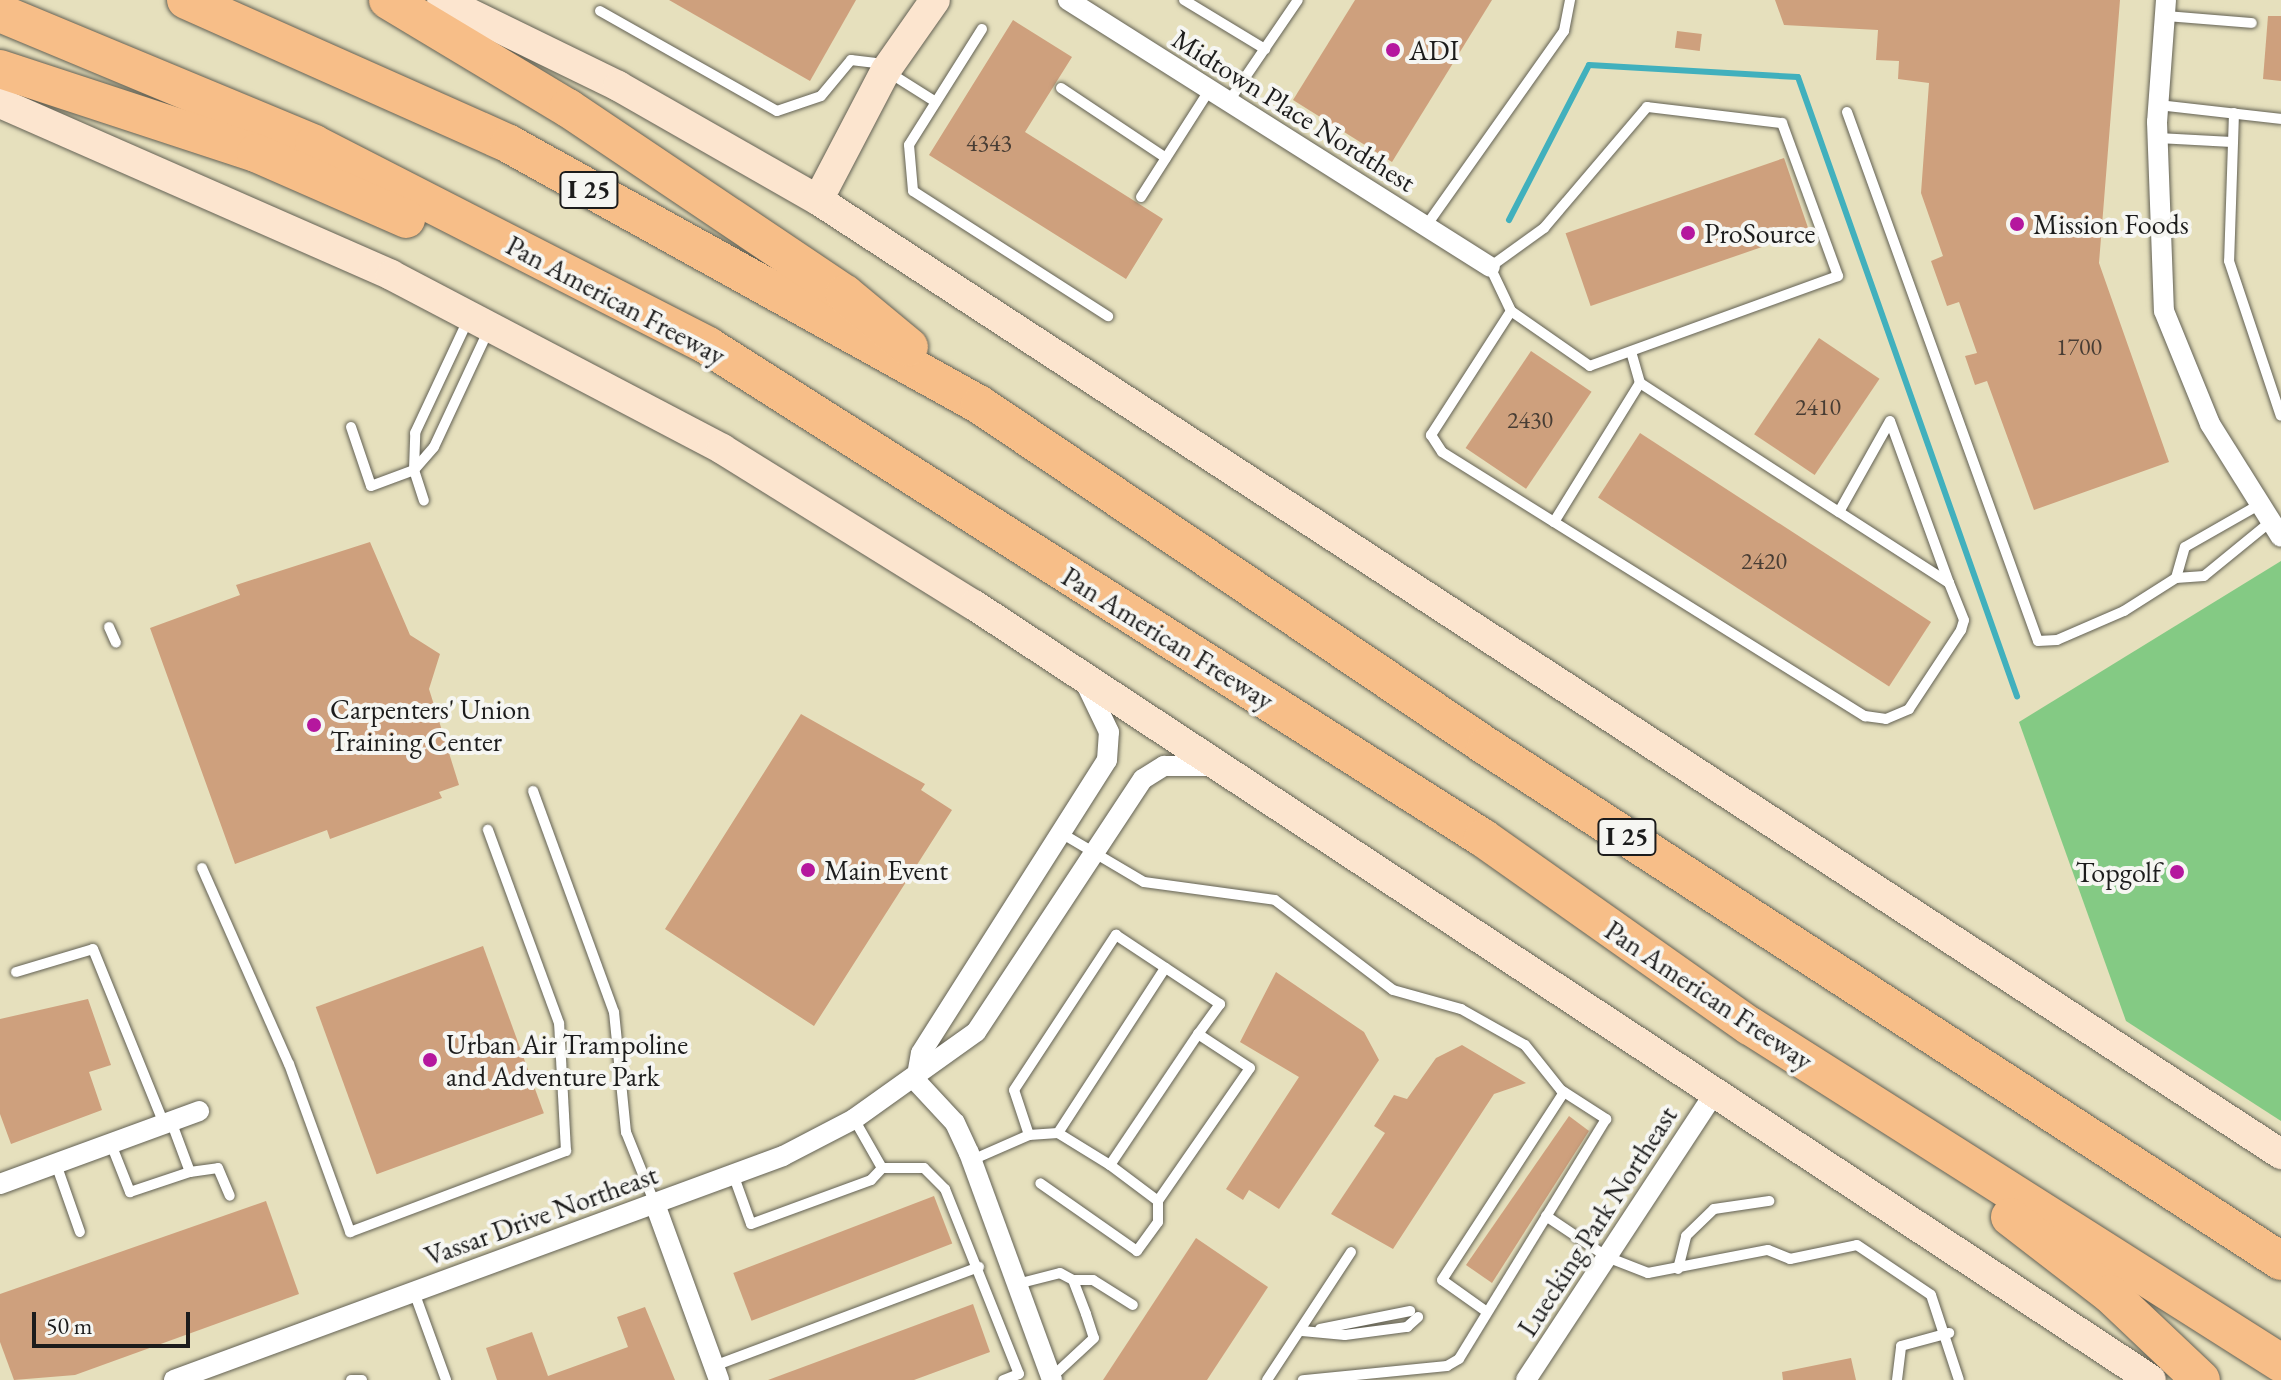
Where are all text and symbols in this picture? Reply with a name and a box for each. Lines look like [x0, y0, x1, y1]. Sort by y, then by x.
street label: Midtown Place Nordthest [1166, 21, 1422, 199]
place label: ADI [1409, 33, 1459, 67]
marker: ADI [1384, 41, 1402, 59]
house number: 4343 [966, 129, 1012, 157]
road number: I 25 [559, 168, 619, 212]
place label: Mission Foods [2033, 207, 2189, 241]
marker: Mission Foods [2008, 215, 2026, 233]
place label: ProSource [1704, 216, 1815, 250]
marker: ProSource [1679, 224, 1697, 242]
street label: Pan American Freeway [501, 228, 731, 372]
house number: 1700 [2056, 333, 2102, 361]
house number: 2410 [1795, 393, 1841, 421]
house number: 2430 [1507, 406, 1553, 434]
house number: 2420 [1741, 547, 1787, 575]
street label: Pan American Freeway [1056, 559, 1280, 717]
place label: Carpenters' Union Training Center [330, 692, 531, 758]
marker: Carpenters' Union Training Center [305, 716, 323, 734]
road number: I 25 [1597, 815, 1657, 859]
place label: Main Event [824, 853, 948, 887]
place label: Topgolf [2076, 855, 2161, 889]
marker: Main Event [799, 861, 817, 879]
marker: Topgolf [2168, 863, 2186, 881]
street label: Pan American Freeway [1599, 913, 1819, 1077]
place label: Urban Air Trampoline and Adventure Park [446, 1027, 688, 1093]
marker: Urban Air Trampoline and Adventure Park [421, 1051, 439, 1069]
street label: Luecking Park Northeast [1510, 1100, 1684, 1342]
street label: Vassar Drive Northeast [420, 1157, 662, 1273]
scale bar [36, 1296, 194, 1346]
text: 50 m [46, 1310, 93, 1341]

